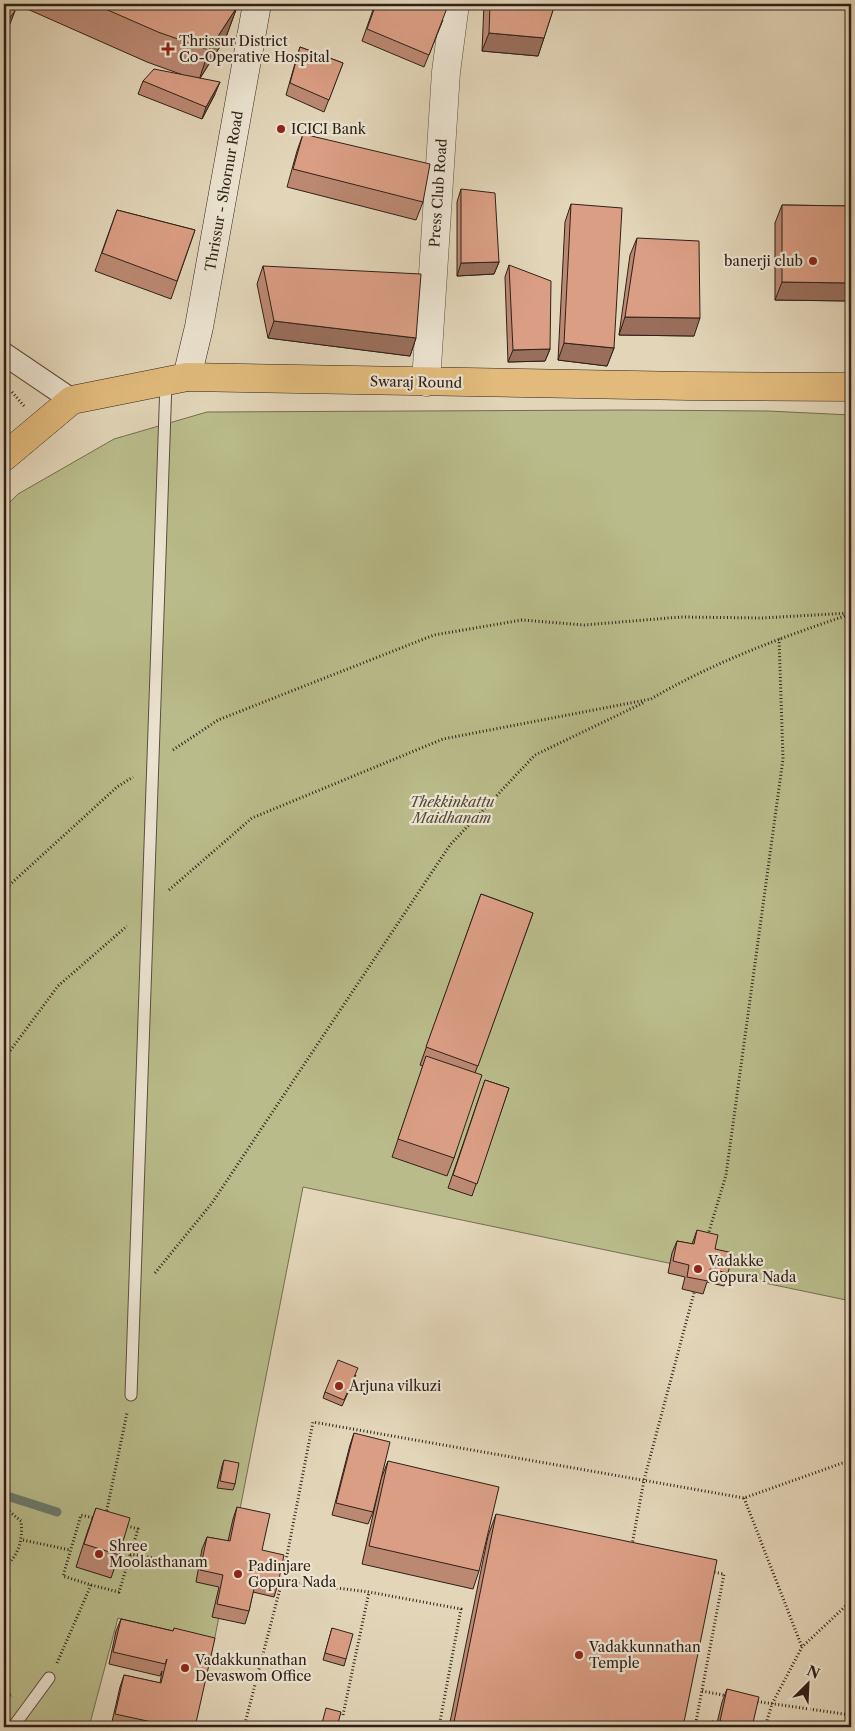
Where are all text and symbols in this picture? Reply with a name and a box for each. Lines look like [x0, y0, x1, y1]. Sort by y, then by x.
place label: Thrissur District Co-Operative Hospital [179, 32, 330, 66]
marker: Thrissur District Co-Operative Hospital [161, 42, 175, 56]
street label: Thrissur - Shornur Road [201, 109, 247, 273]
place label: ICICI Bank [291, 120, 367, 138]
marker: ICICI Bank [275, 123, 287, 135]
street label: Press Club Road [425, 137, 451, 248]
place label: banerji club [724, 252, 803, 270]
marker: banerji club [807, 255, 819, 267]
street label: Swaraj Round [370, 372, 463, 392]
park label: Thekkinkattu Maidhanam [410, 793, 495, 827]
place label: Vadakke Gopura Nada [707, 1252, 797, 1286]
marker: Vadakke Gopura Nada [692, 1263, 704, 1275]
place label: Arjuna vilkuzi [348, 1377, 441, 1395]
marker: Arjuna vilkuzi [333, 1380, 345, 1392]
place label: Shree Moolasthanam [109, 1537, 208, 1571]
marker: Shree Moolasthanam [93, 1548, 105, 1560]
place label: Padinjare Gopura Nada [248, 1557, 337, 1591]
marker: Padinjare Gopura Nada [232, 1568, 244, 1580]
place label: Vadakkunnathan Temple [588, 1638, 701, 1672]
marker: Vadakkunnathan Temple [573, 1649, 585, 1661]
place label: Vadakkunnathan Devaswom Office [194, 1651, 312, 1685]
north arrow [782, 1658, 832, 1708]
text: N [804, 1661, 823, 1683]
marker: Vadakkunnathan Devaswom Office [179, 1662, 191, 1674]

